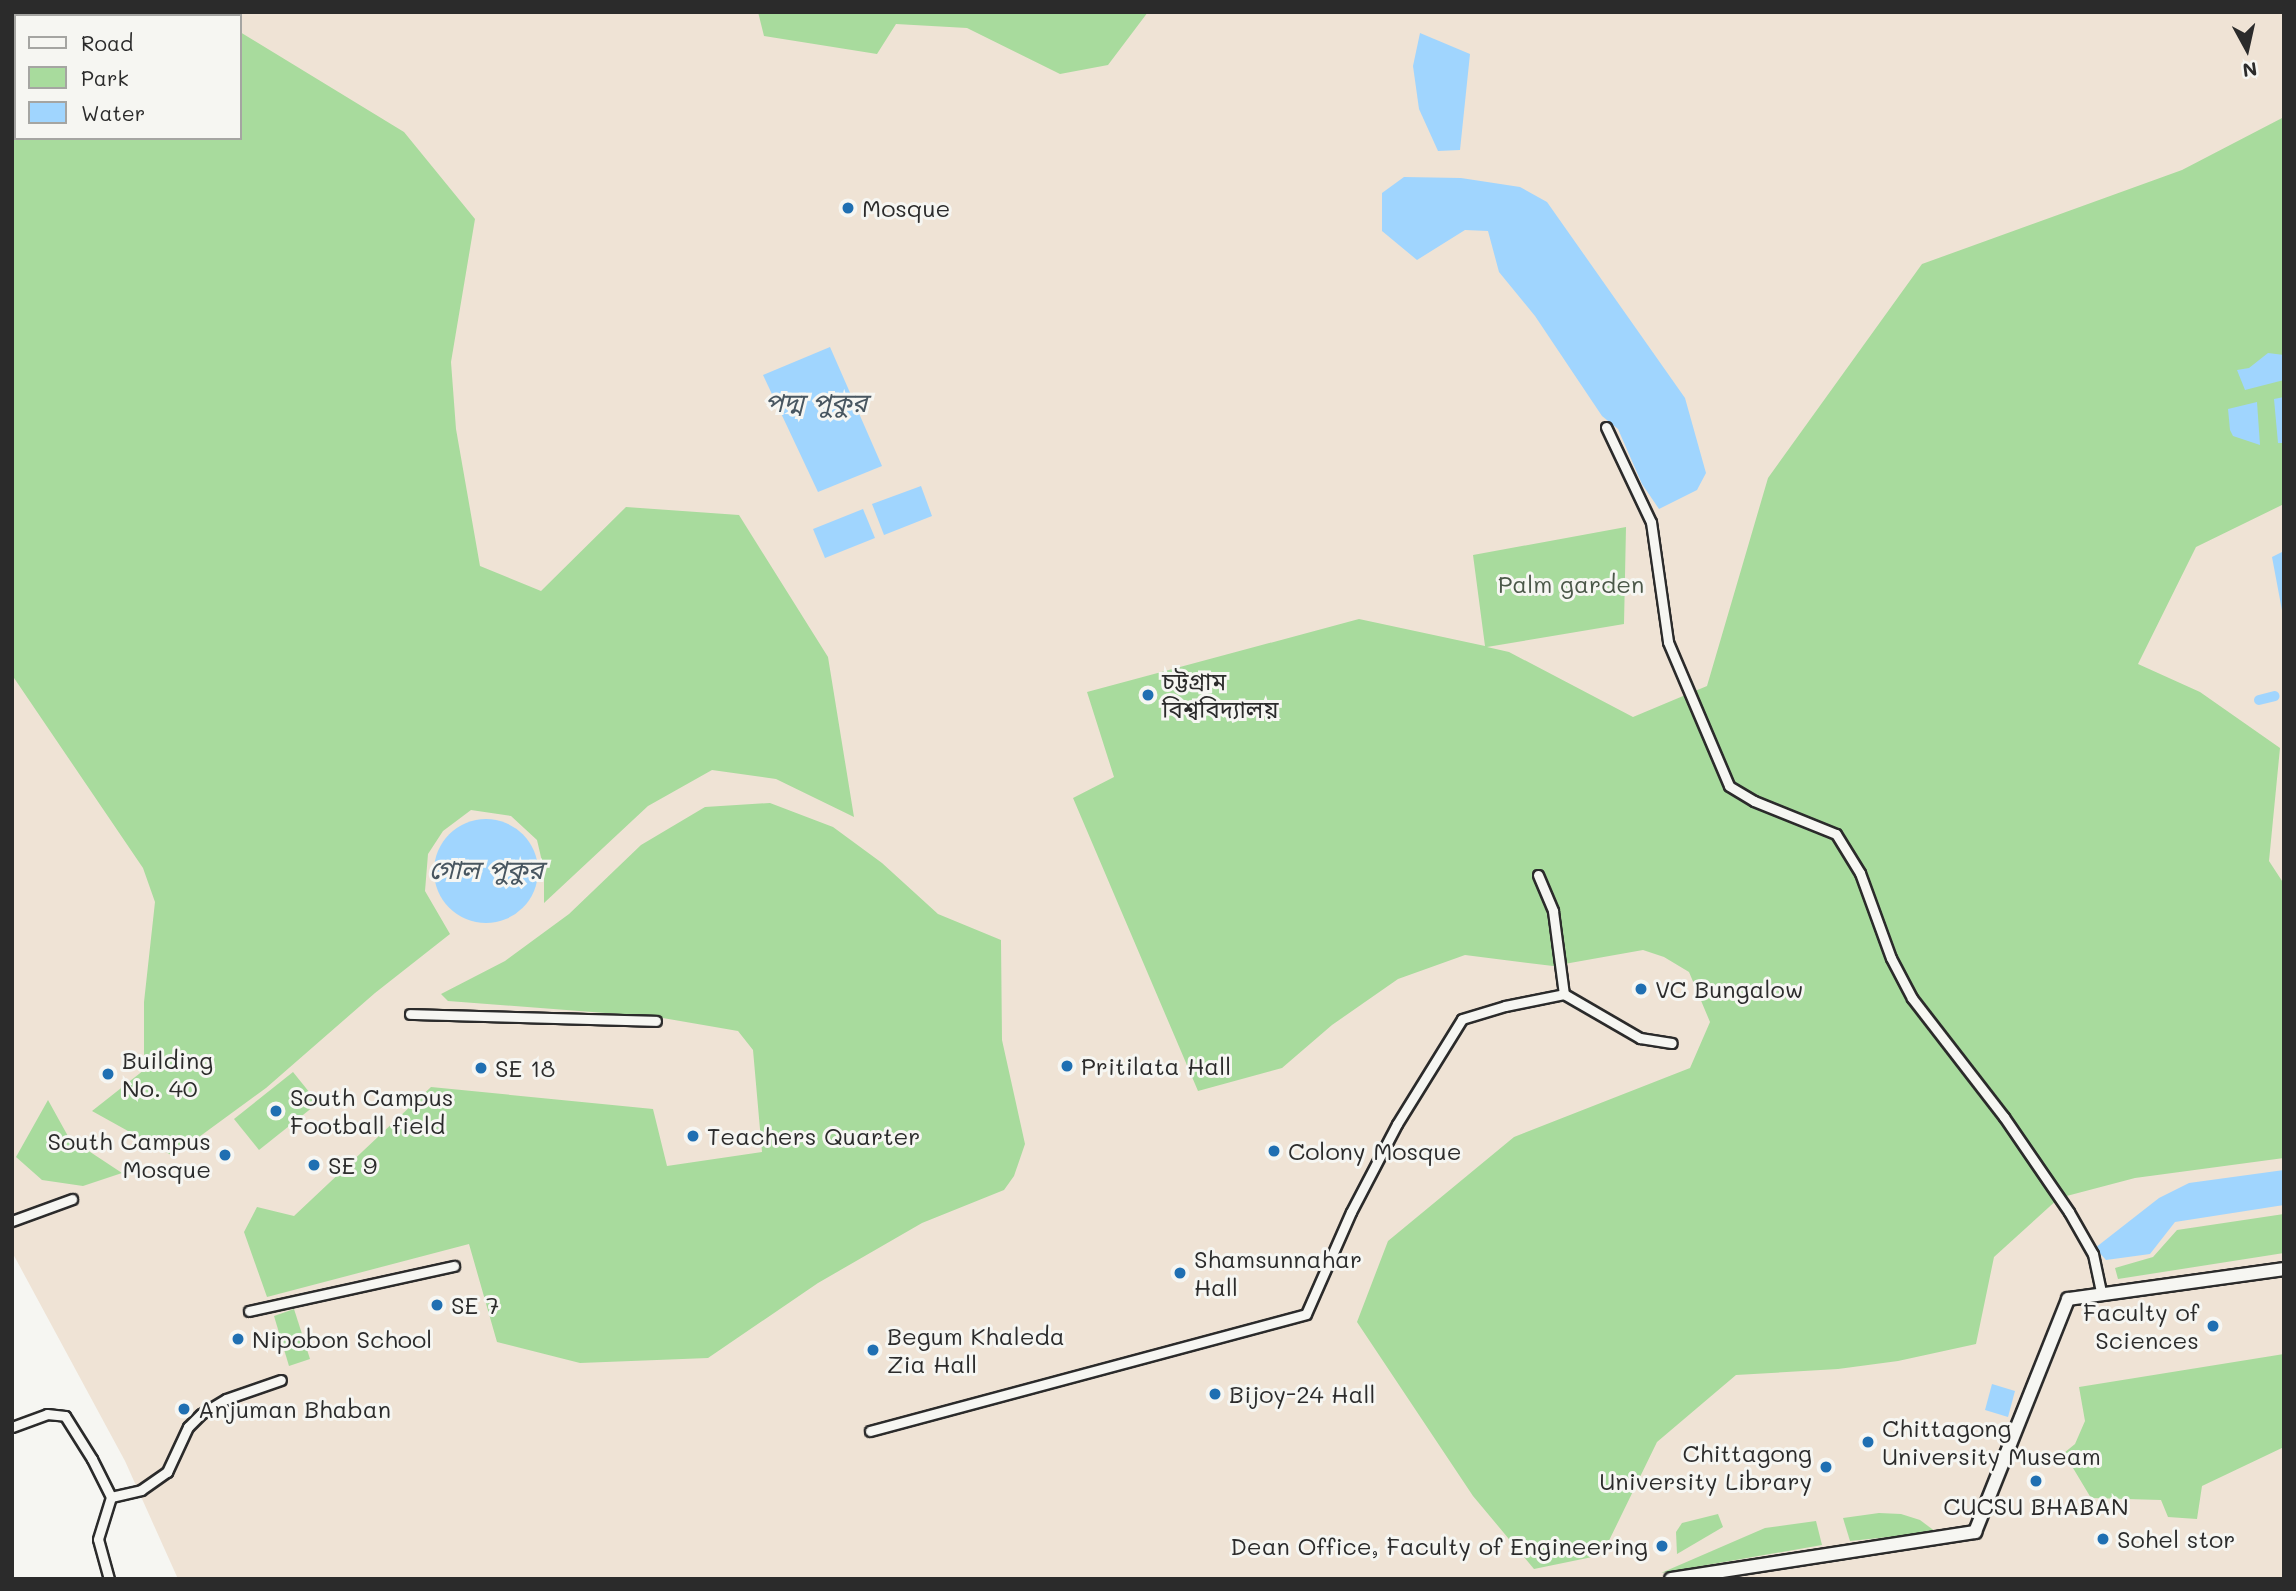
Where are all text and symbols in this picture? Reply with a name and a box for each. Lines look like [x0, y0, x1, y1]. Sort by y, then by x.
legend [14, 14, 242, 140]
north arrow [2212, 14, 2282, 84]
text: Road [81, 29, 133, 56]
text: N [2241, 57, 2259, 84]
text: Park [81, 64, 129, 91]
text: Water [81, 99, 145, 126]
place label: Mosque [862, 194, 950, 222]
marker: Mosque [840, 200, 856, 216]
water label: পদ্ম পুকুর [765, 387, 867, 419]
park label: Palm garden [1498, 570, 1644, 598]
place label: চট্টগ্রাম বিশ্ববিদ্যালয় [1162, 667, 1278, 723]
marker: চট্টগ্রাম বিশ্ববিদ্যালয় [1140, 687, 1156, 703]
water label: গোল পুকুর [429, 854, 543, 886]
place label: VC Bungalow [1655, 975, 1803, 1003]
marker: VC Bungalow [1633, 981, 1649, 997]
place label: Building No. 40 [122, 1046, 213, 1102]
place label: Pritilata Hall [1081, 1052, 1231, 1080]
place label: SE 18 [495, 1054, 555, 1082]
marker: Pritilata Hall [1059, 1058, 1075, 1074]
marker: SE 18 [473, 1060, 489, 1076]
marker: Building No. 40 [100, 1066, 116, 1082]
place label: South Campus Football field [290, 1083, 453, 1139]
marker: South Campus Football field [268, 1103, 284, 1119]
place label: Teachers Quarter [707, 1122, 920, 1150]
place label: South Campus Mosque [48, 1127, 211, 1183]
marker: Teachers Quarter [685, 1128, 701, 1144]
place label: Colony Mosque [1288, 1137, 1462, 1165]
marker: Colony Mosque [1266, 1143, 1282, 1159]
marker: South Campus Mosque [217, 1147, 233, 1163]
place label: SE 9 [328, 1151, 377, 1179]
marker: SE 9 [306, 1157, 322, 1173]
place label: Shamsunnahar Hall [1194, 1245, 1362, 1301]
marker: Shamsunnahar Hall [1172, 1265, 1188, 1281]
place label: SE 7 [451, 1291, 499, 1319]
marker: SE 7 [429, 1297, 445, 1313]
place label: Faculty of Sciences [2083, 1298, 2199, 1354]
marker: Faculty of Sciences [2205, 1318, 2221, 1334]
place label: Begum Khaleda Zia Hall [887, 1322, 1065, 1378]
place label: Nipobon School [252, 1325, 432, 1353]
marker: Nipobon School [230, 1331, 246, 1347]
marker: Begum Khaleda Zia Hall [865, 1342, 881, 1358]
place label: Bijoy-24 Hall [1229, 1380, 1375, 1408]
marker: Bijoy-24 Hall [1207, 1386, 1223, 1402]
place label: Anjuman Bhaban [198, 1395, 391, 1423]
marker: Anjuman Bhaban [176, 1401, 192, 1417]
place label: Chittagong University Museam [1882, 1414, 2101, 1470]
marker: Chittagong University Museam [1860, 1434, 1876, 1450]
place label: Chittagong University Library [1599, 1439, 1812, 1495]
marker: Chittagong University Library [1818, 1459, 1834, 1475]
marker: CUCSU BHABAN [2028, 1473, 2044, 1489]
place label: CUCSU BHABAN [1943, 1492, 2129, 1520]
place label: Sohel stor [2117, 1525, 2235, 1553]
marker: Sohel stor [2095, 1531, 2111, 1547]
place label: Dean Office, Faculty of Engineering [1230, 1532, 1648, 1560]
marker: Dean Office, Faculty of Engineering [1654, 1538, 1670, 1554]

